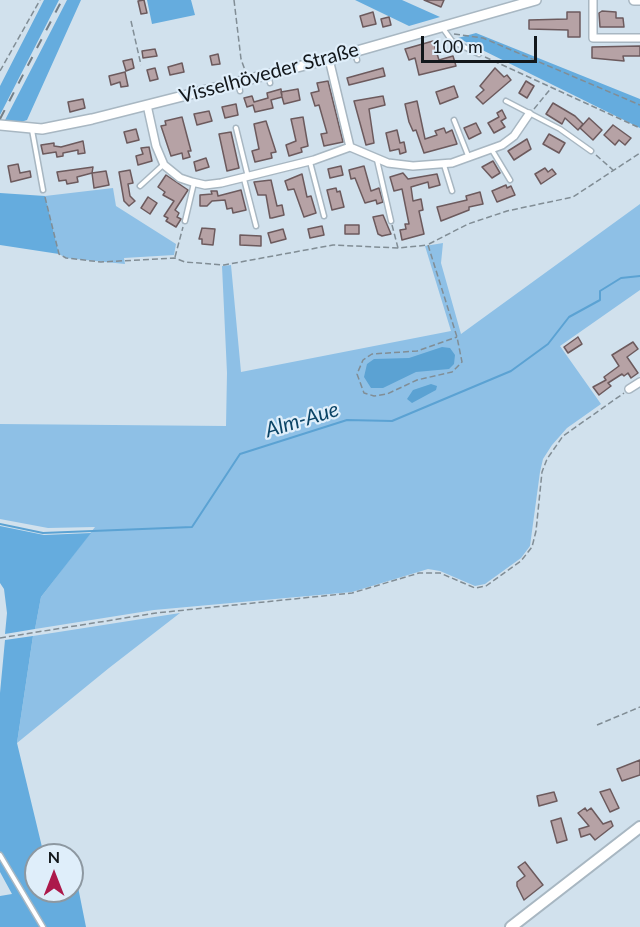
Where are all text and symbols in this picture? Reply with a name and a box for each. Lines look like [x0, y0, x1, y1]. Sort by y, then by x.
scale bar [424, 24, 540, 62]
text: 100 m [432, 35, 483, 57]
street label: Visselhöveder Straße [177, 38, 361, 108]
water label: Alm-Aue [262, 397, 342, 443]
north arrow [24, 843, 84, 903]
text: N [48, 847, 60, 866]

